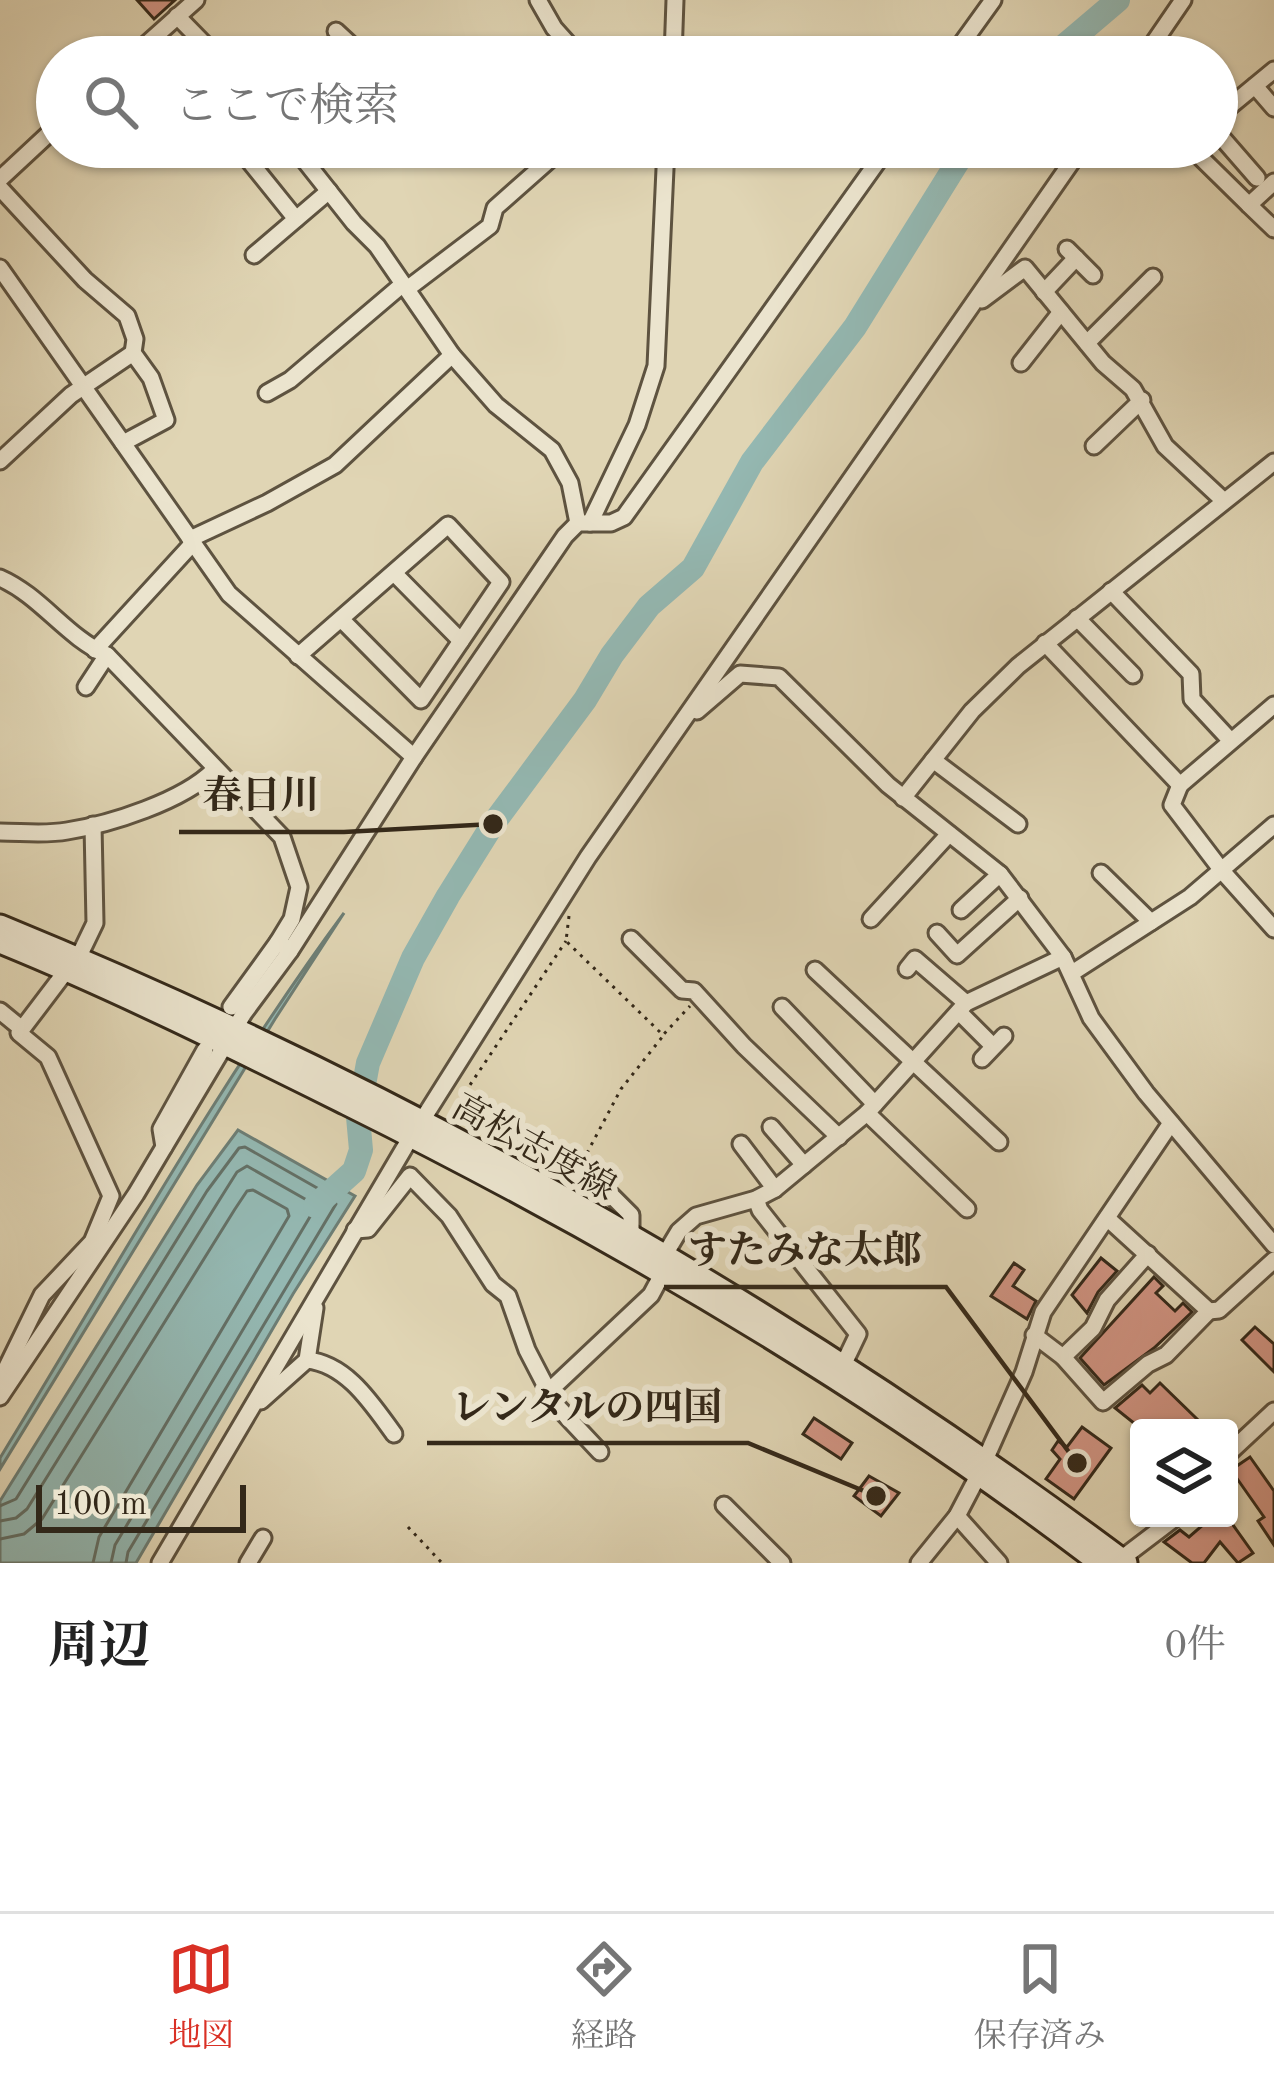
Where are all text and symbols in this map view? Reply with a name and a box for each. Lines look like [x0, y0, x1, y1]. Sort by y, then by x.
search box [36, 36, 1238, 168]
icon: search [78, 69, 144, 135]
text: ここで検索 [174, 86, 399, 131]
callout: 春日川 [179, 757, 344, 832]
text: 春日川 [202, 774, 320, 817]
street label: 高松志度線 [446, 1087, 622, 1209]
callout: すたみな太郎 [664, 1212, 946, 1287]
text: すたみな太郎 [688, 1229, 922, 1272]
callout: レンタルの四国 [427, 1368, 748, 1443]
text: レンタルの四国 [452, 1387, 722, 1429]
map controls [1130, 1419, 1238, 1527]
button: layers [1130, 1419, 1238, 1527]
scale bar [36, 1479, 246, 1532]
text: 100 m [54, 1489, 147, 1522]
text: 周辺 [48, 1623, 150, 1674]
text: 0件 [1164, 1627, 1226, 1666]
tab: 地図 [168, 1936, 234, 2058]
tab: 経路 [571, 1936, 637, 2058]
tab: 保存済み [974, 1936, 1106, 2058]

